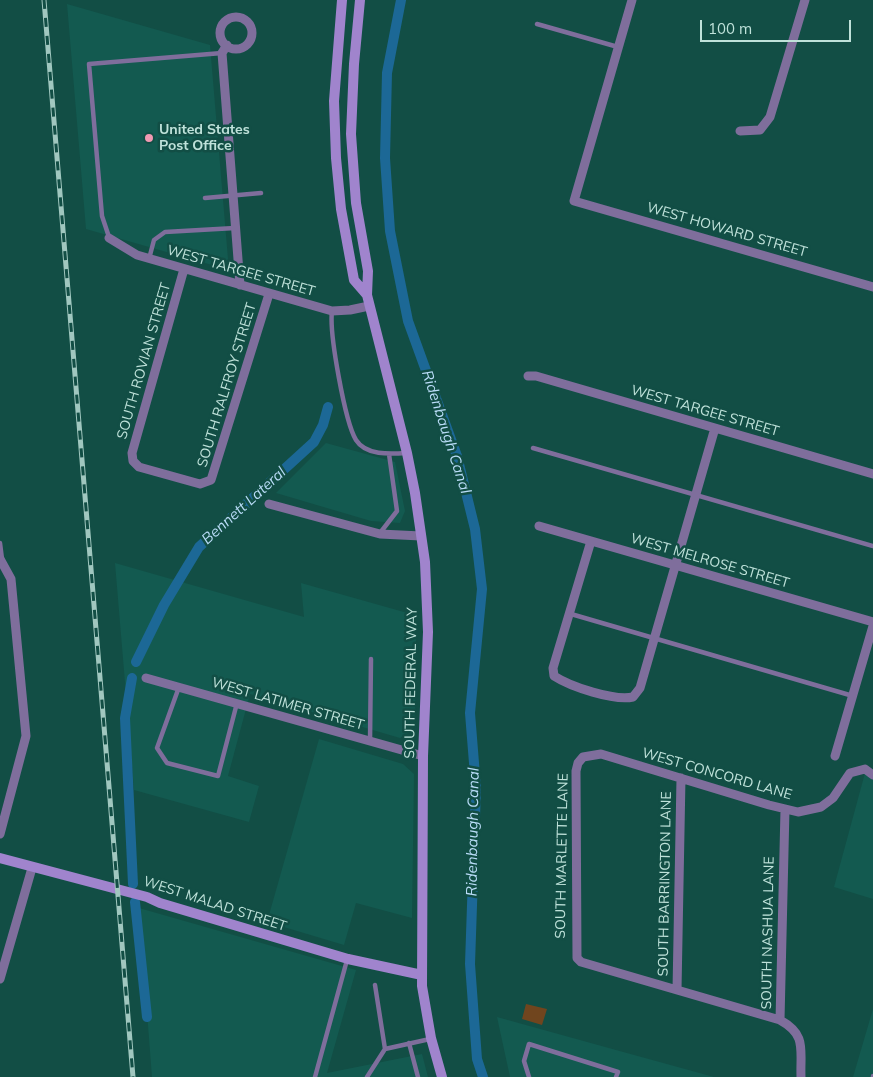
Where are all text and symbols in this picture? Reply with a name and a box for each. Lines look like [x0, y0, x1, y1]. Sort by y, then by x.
scale bar [703, 10, 854, 42]
text: 100 m [708, 19, 752, 38]
place label: United States Post Office [159, 122, 250, 154]
marker: United States Post Office [143, 132, 155, 144]
street label: WEST HOWARD STREET [645, 199, 809, 261]
street label: WEST TARGEE STREET [165, 242, 317, 300]
street label: SOUTH ROVIAN STREET [114, 281, 174, 441]
street label: SOUTH RALFROY STREET [194, 301, 260, 469]
water label: Ridenbaugh Canal [418, 368, 474, 496]
street label: WEST TARGEE STREET [629, 382, 781, 440]
water label: Bennett Lateral [198, 464, 290, 548]
street label: WEST MELROSE STREET [629, 530, 791, 592]
street label: SOUTH FEDERAL WAY [401, 607, 421, 759]
street label: WEST LATIMER STREET [210, 674, 366, 734]
street label: WEST CONCORD LANE [640, 745, 794, 803]
water label: Ridenbaugh Canal [463, 768, 483, 896]
street label: SOUTH MARLETTE LANE [552, 773, 572, 939]
street label: SOUTH BARRINGTON LANE [655, 791, 675, 977]
street label: SOUTH NASHUA LANE [758, 856, 778, 1010]
street label: WEST MALAD STREET [141, 873, 289, 935]

